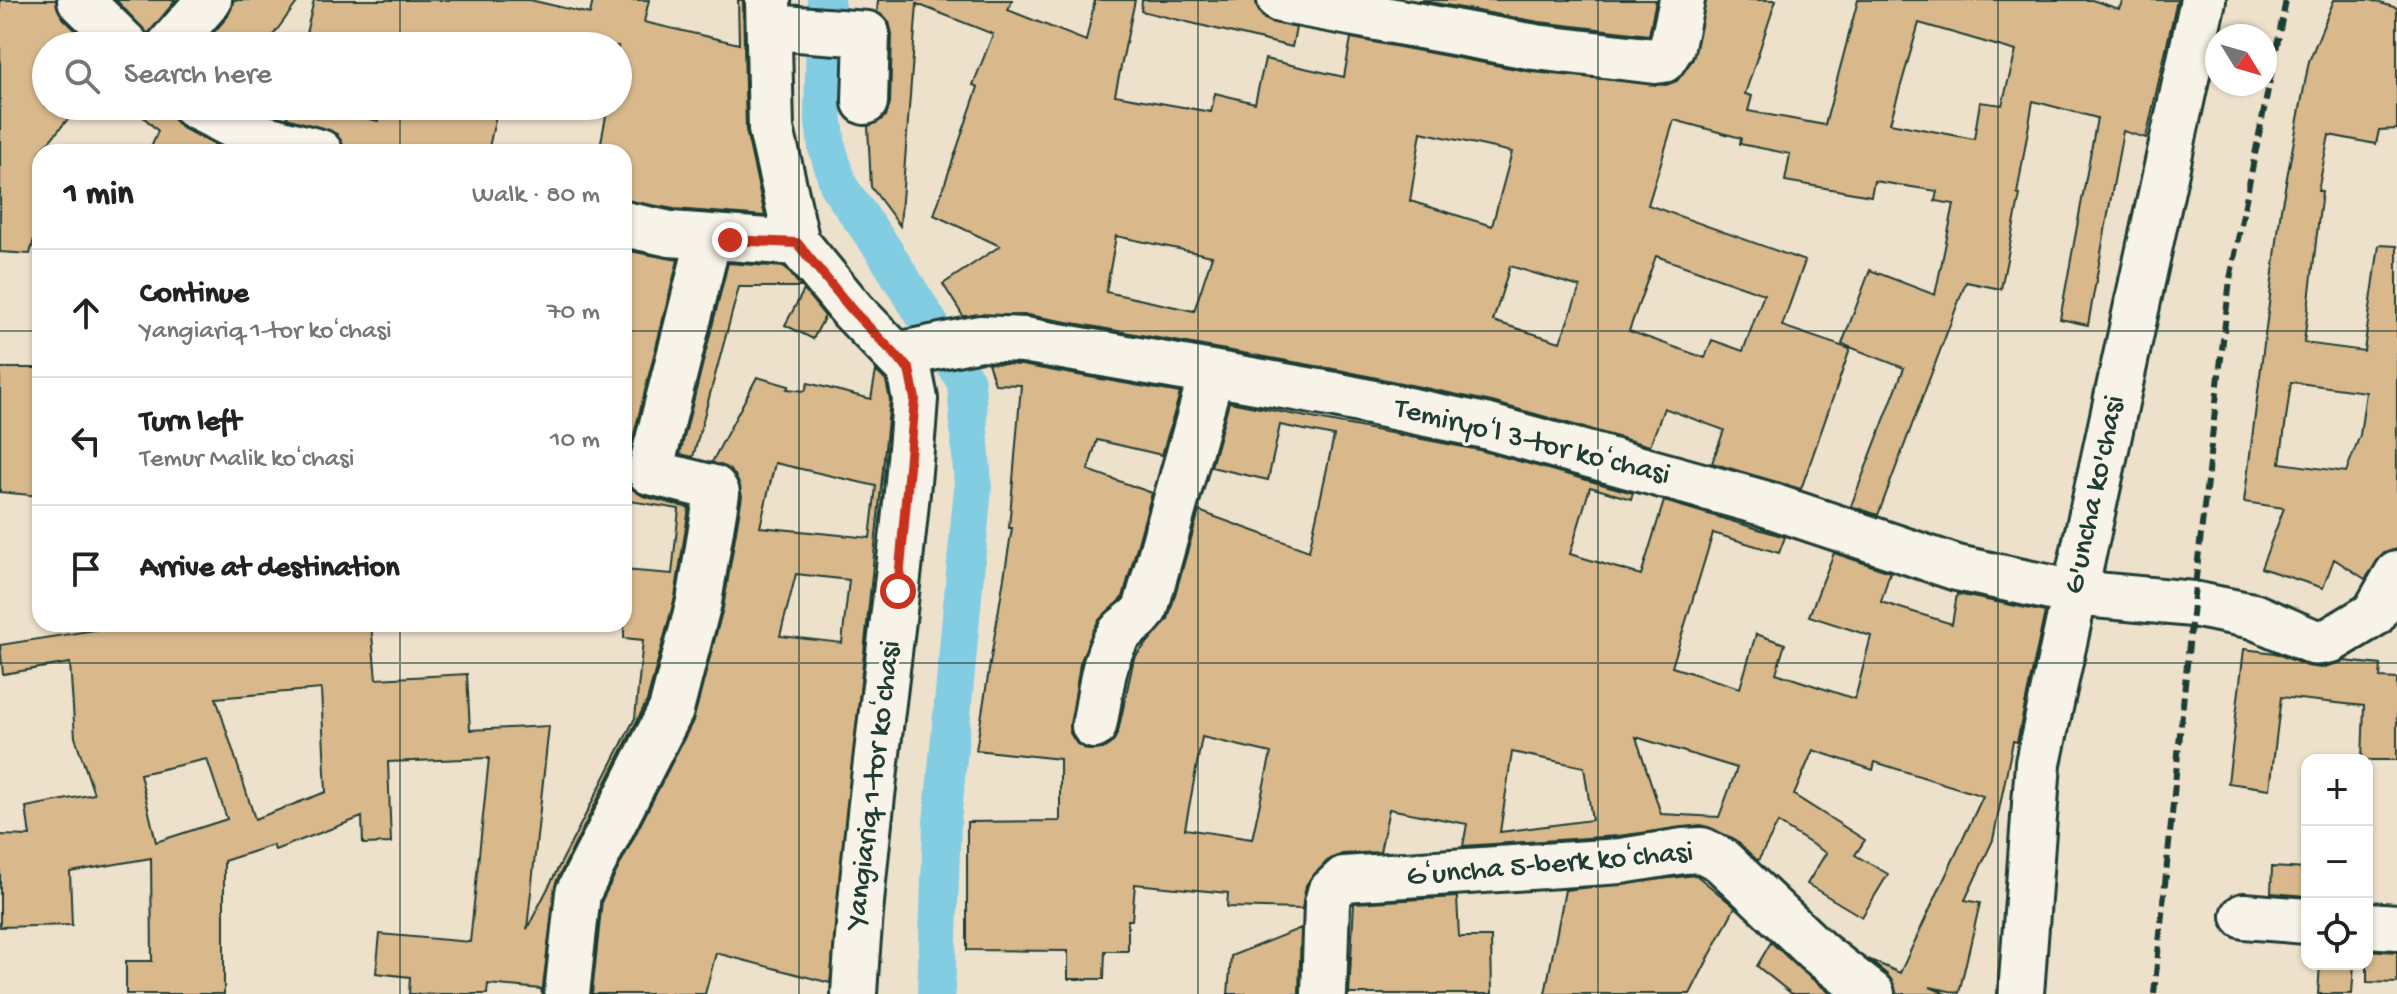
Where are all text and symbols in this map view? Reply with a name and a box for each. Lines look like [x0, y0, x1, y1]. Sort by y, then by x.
north arrow [2205, 24, 2277, 96]
search box [32, 32, 632, 120]
icon: search [60, 54, 104, 98]
text: Search here [124, 59, 272, 94]
text: 1 min [64, 176, 133, 216]
text: Walk · 80 m [472, 181, 600, 212]
route end [712, 222, 748, 258]
text: Continue [140, 278, 249, 313]
icon: ahead [64, 291, 108, 335]
text: 70 m [547, 298, 600, 329]
text: Yangiariq 1-tor koʻchasi [140, 317, 392, 348]
street label: Temiryoʻl 3-tor koʻchasi [1389, 391, 1673, 494]
street label: G'uncha ko'chasi [2058, 393, 2134, 597]
text: Turn left [140, 406, 241, 441]
icon: left [64, 419, 108, 463]
text: 10 m [550, 426, 600, 457]
text: Temur Malik koʻchasi [140, 445, 354, 476]
icon: arrive [64, 547, 108, 591]
text: Arrive at destination [140, 552, 400, 587]
route start [880, 573, 916, 609]
street label: Yangiariq 1-tor koʻchasi [840, 639, 910, 934]
map controls [2301, 754, 2373, 970]
button: + [2301, 754, 2373, 826]
button: − [2301, 826, 2373, 898]
street label: Gʻuncha 5-berk koʻchasi [1405, 836, 1695, 896]
button: locate [2301, 898, 2373, 970]

